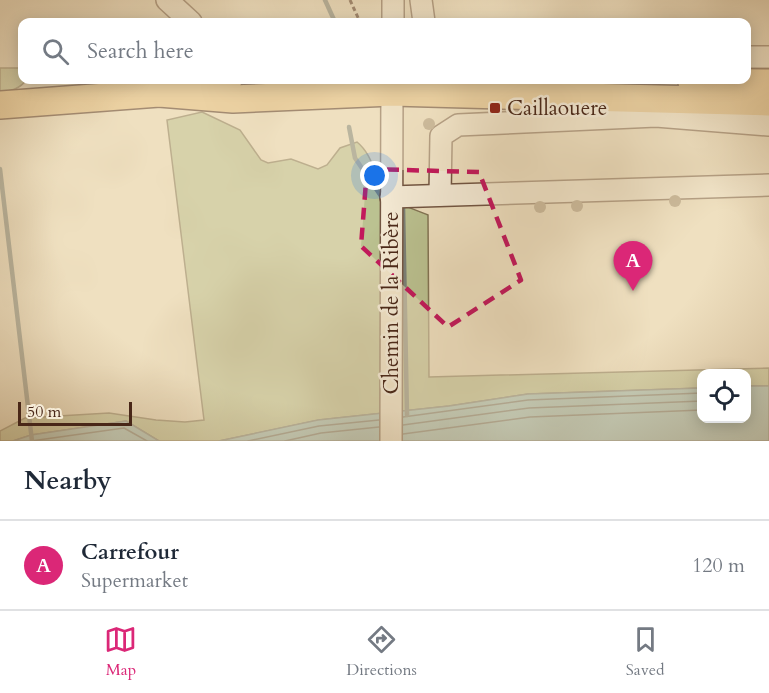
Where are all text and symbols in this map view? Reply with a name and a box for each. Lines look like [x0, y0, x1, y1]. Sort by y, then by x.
search box [18, 18, 751, 84]
icon: search [39, 35, 72, 68]
text: Search here [87, 36, 194, 66]
place label: Caillaouere [507, 94, 607, 123]
marker: Caillaouere [488, 101, 502, 115]
your location [360, 161, 389, 190]
street label: Chemin de la Ribère [377, 211, 406, 395]
pin: A [614, 242, 652, 291]
map controls [697, 369, 751, 423]
button: locate [697, 369, 751, 423]
scale bar [18, 399, 132, 426]
text: 50 m [27, 401, 61, 423]
text: Nearby [24, 463, 112, 498]
text: Carrefour [81, 537, 179, 567]
text: A [36, 552, 51, 579]
text: 120 m [692, 552, 745, 579]
text: Supermarket [81, 567, 188, 594]
tab: Map [104, 623, 137, 681]
tab: Directions [346, 623, 417, 681]
tab: Saved [626, 623, 665, 681]

